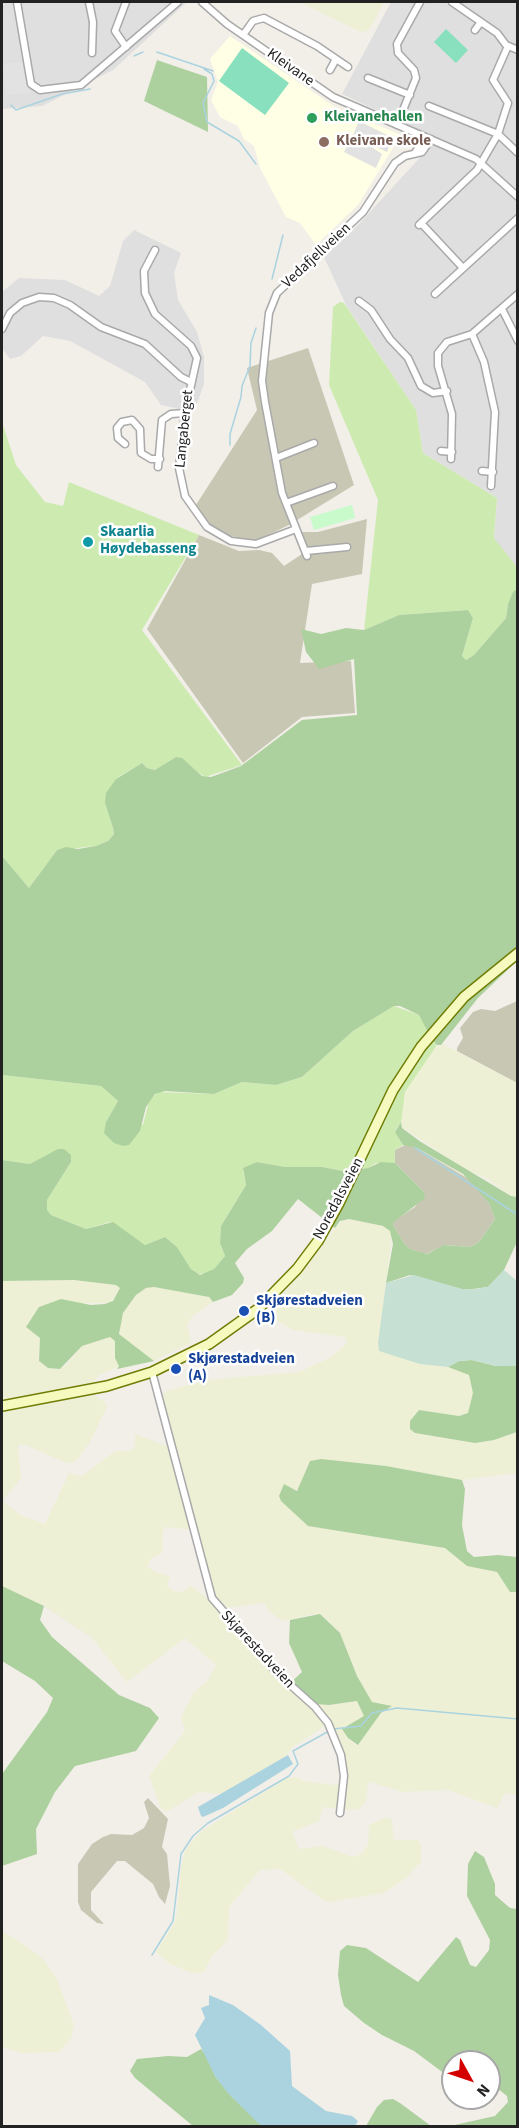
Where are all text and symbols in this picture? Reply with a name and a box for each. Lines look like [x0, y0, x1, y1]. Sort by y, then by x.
street label: Kleivane [263, 45, 317, 91]
place label: Kleivanehallen [324, 109, 423, 127]
marker: Kleivanehallen [305, 111, 319, 125]
place label: Kleivane skole [336, 133, 431, 151]
marker: Kleivane skole [317, 135, 331, 149]
street label: Vedafjellveien [279, 220, 355, 292]
street label: Langaberget [172, 389, 198, 469]
place label: Skaarlia Høydebasseng [100, 524, 196, 559]
marker: Skaarlia Høydebasseng [81, 535, 95, 549]
street label: Noredalsveien [310, 1155, 368, 1243]
place label: Skjørestadveien (B) [256, 1293, 363, 1328]
marker: Skjørestadveien (B) [237, 1304, 251, 1318]
place label: Skjørestadveien (A) [188, 1351, 295, 1386]
marker: Skjørestadveien (A) [169, 1362, 183, 1376]
street label: Skjørestadveien [216, 1607, 298, 1693]
north arrow [441, 2050, 501, 2110]
text: N [471, 2079, 495, 2101]

